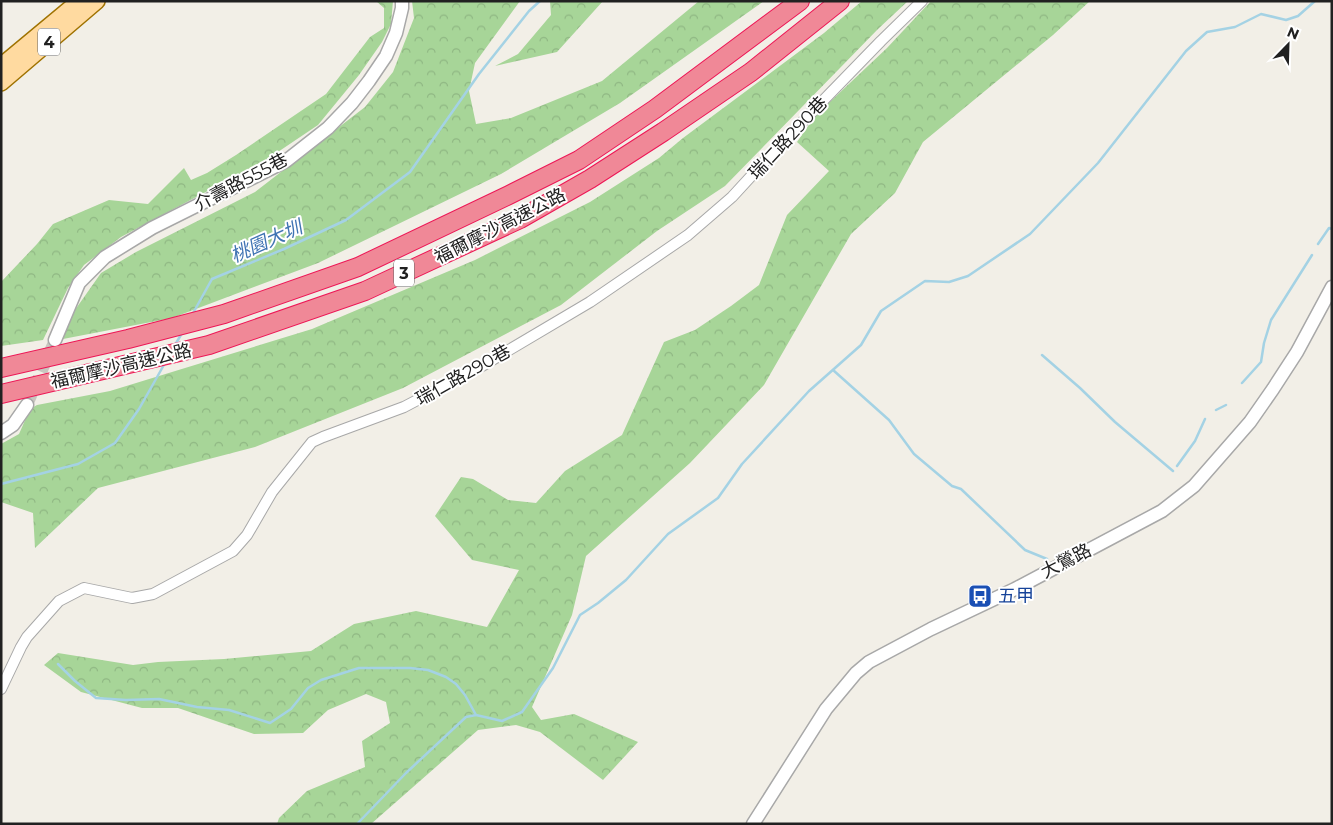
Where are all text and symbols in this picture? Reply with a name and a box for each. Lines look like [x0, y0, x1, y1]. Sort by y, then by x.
north arrow [1263, 20, 1313, 70]
text: N [1284, 23, 1302, 44]
road number: 4 [38, 28, 60, 56]
street label: 瑞仁路290巷 [744, 92, 832, 184]
street label: 介壽路555巷 [191, 148, 291, 216]
street label: 福爾摩沙高速公路 [431, 184, 569, 268]
water label: 桃園大圳 [227, 214, 308, 267]
road number: 3 [394, 260, 414, 286]
street label: 福爾摩沙高速公路 [48, 339, 194, 393]
street label: 瑞仁路290巷 [412, 340, 514, 410]
street label: 大鶯路 [1037, 539, 1095, 583]
bus stop icon: 五甲 [967, 583, 993, 609]
place label: 五甲 [998, 585, 1034, 607]

